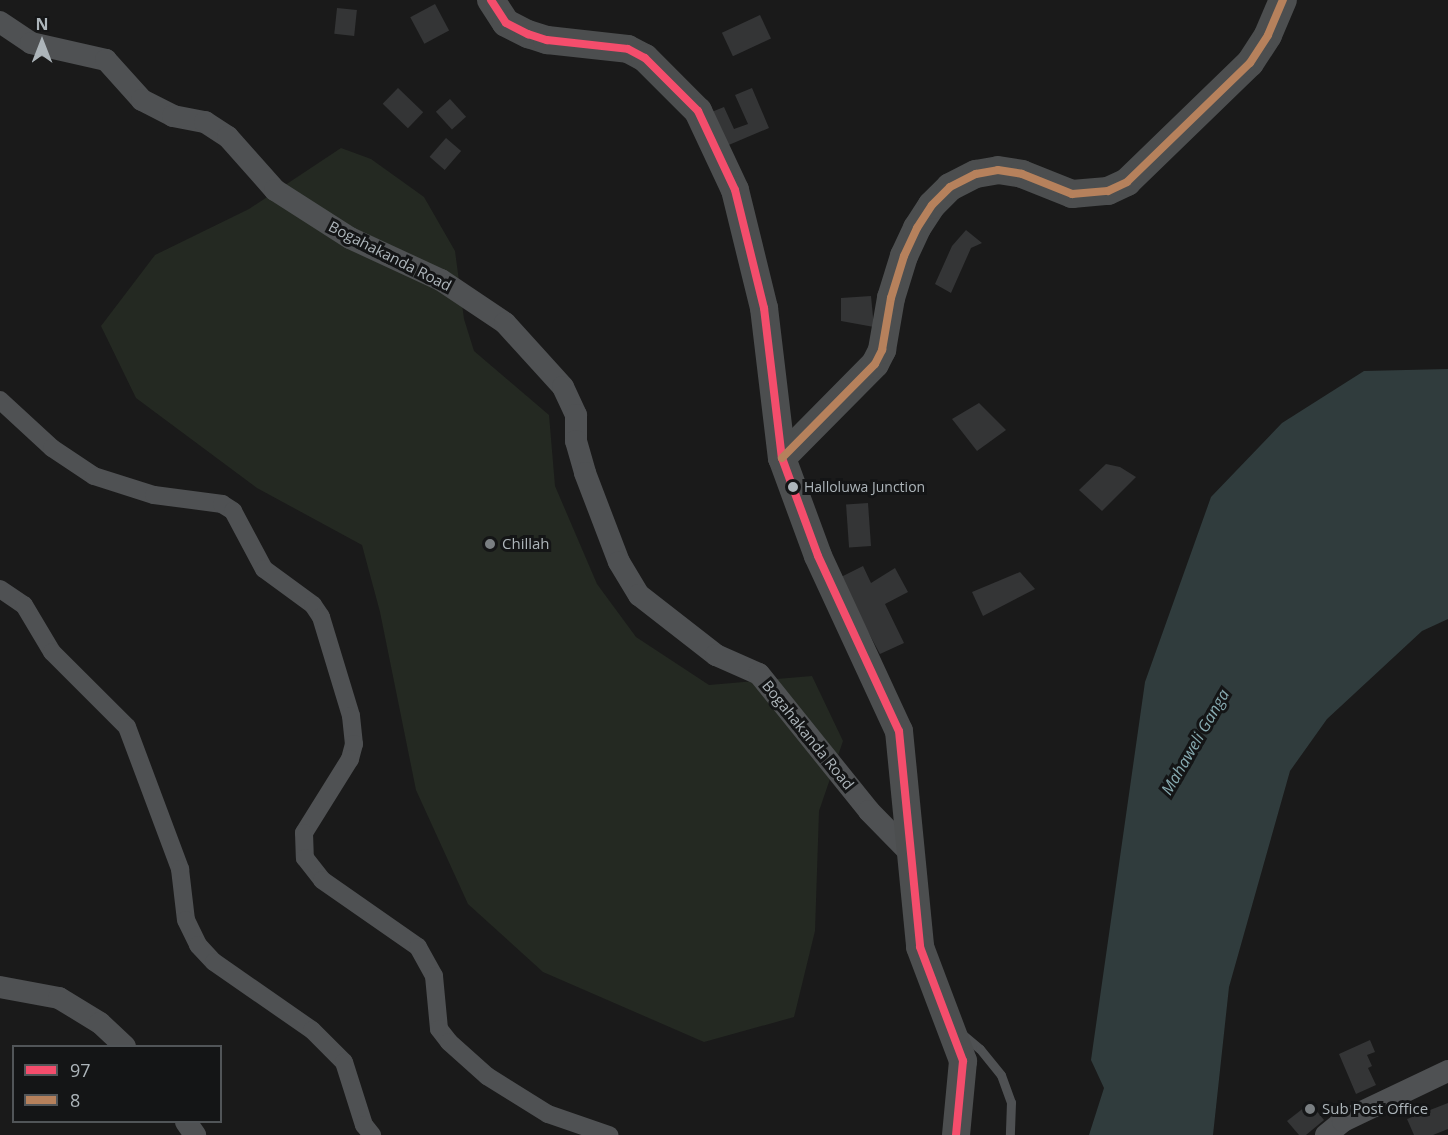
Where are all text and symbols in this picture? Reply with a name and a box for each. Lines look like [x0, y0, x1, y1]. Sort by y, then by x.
north arrow [12, 12, 72, 72]
text: N [35, 13, 49, 35]
street label: Bogahakanda Road [326, 217, 454, 295]
place label: Halloluwa Junction [804, 479, 925, 495]
marker: Halloluwa Junction [787, 481, 799, 493]
place label: Chillah [502, 535, 550, 553]
marker: Chillah [483, 537, 497, 551]
street label: Bogahakanda Road [758, 677, 858, 793]
water label: Mahaweli Ganga [1157, 686, 1233, 798]
legend [12, 1045, 222, 1123]
text: 97 [70, 1058, 91, 1082]
text: 8 [70, 1088, 80, 1112]
place label: Sub Post Office [1322, 1100, 1428, 1118]
marker: Sub Post Office [1303, 1102, 1317, 1116]

